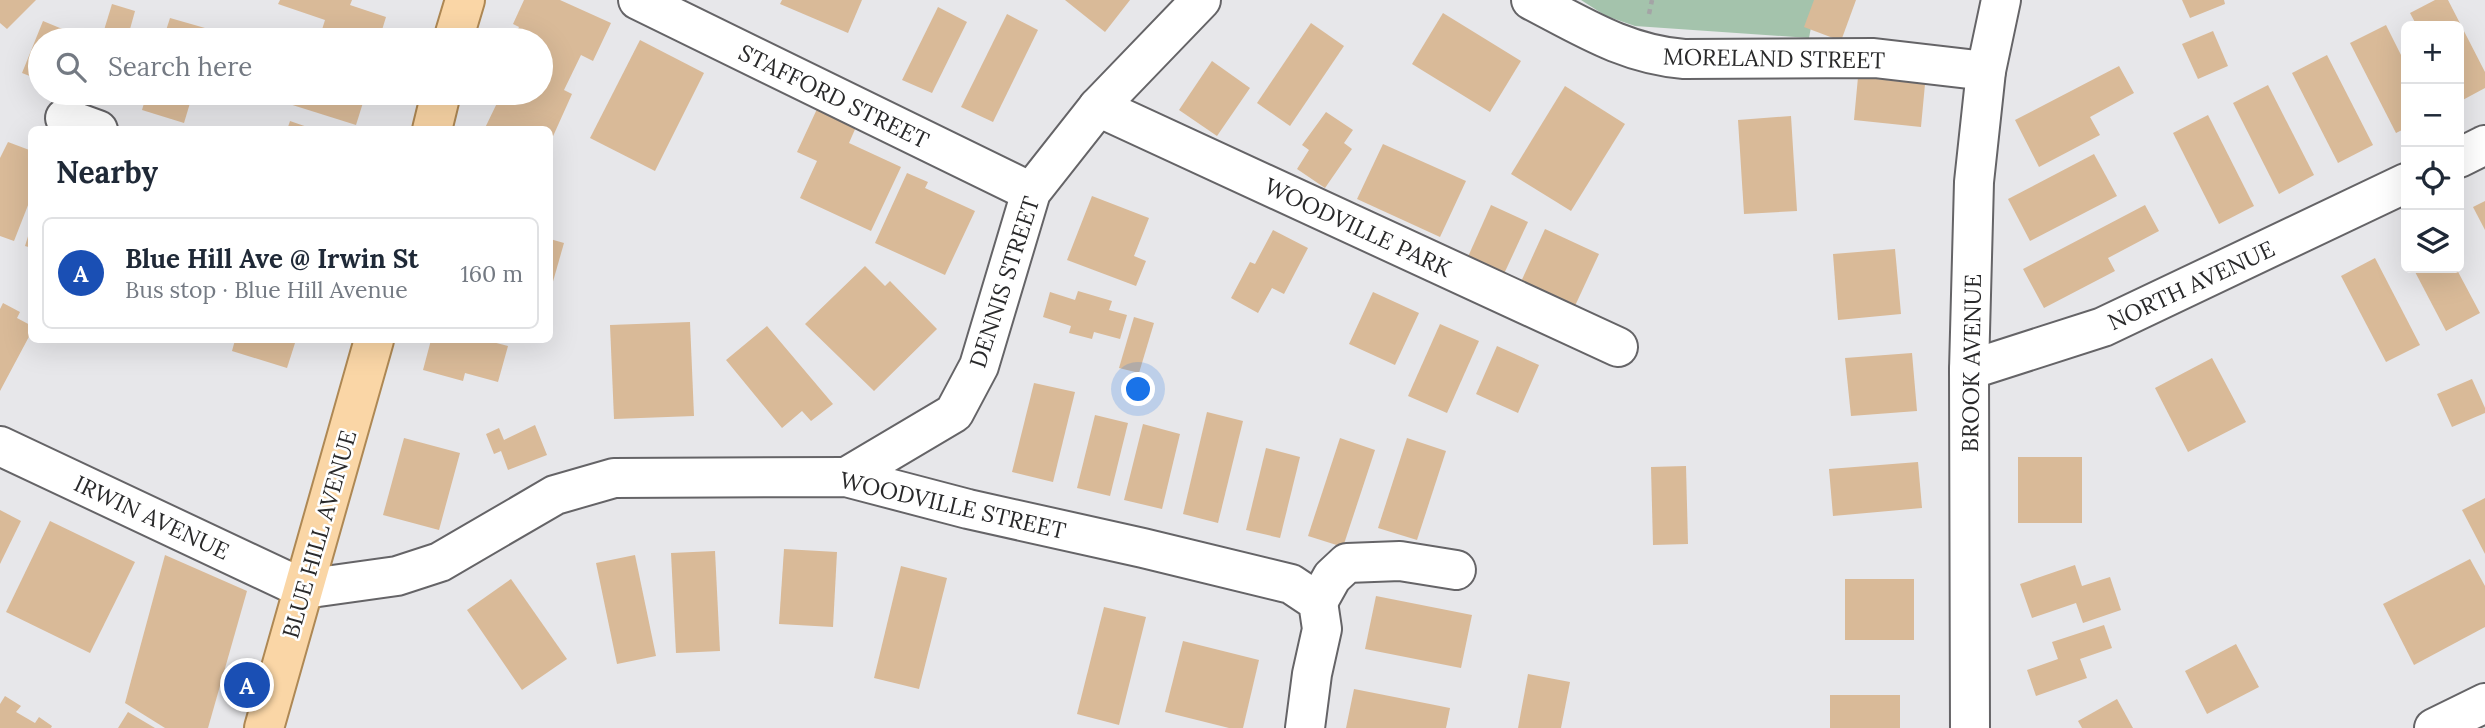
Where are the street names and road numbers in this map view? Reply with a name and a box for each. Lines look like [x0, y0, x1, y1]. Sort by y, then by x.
street label: STAFFORD STREET [734, 37, 934, 155]
street label: MORELAND STREET [1663, 42, 1886, 74]
street label: WOODVILLE PARK [1260, 171, 1456, 283]
street label: DENNIS STREET [963, 192, 1045, 371]
street label: NORTH AVENUE [2103, 234, 2279, 336]
street label: BROOK AVENUE [1955, 273, 1987, 453]
street label: BLUE HILL AVENUE [275, 427, 363, 641]
street label: WOODVILLE STREET [837, 465, 1069, 545]
street label: IRWIN AVENUE [70, 468, 234, 566]

